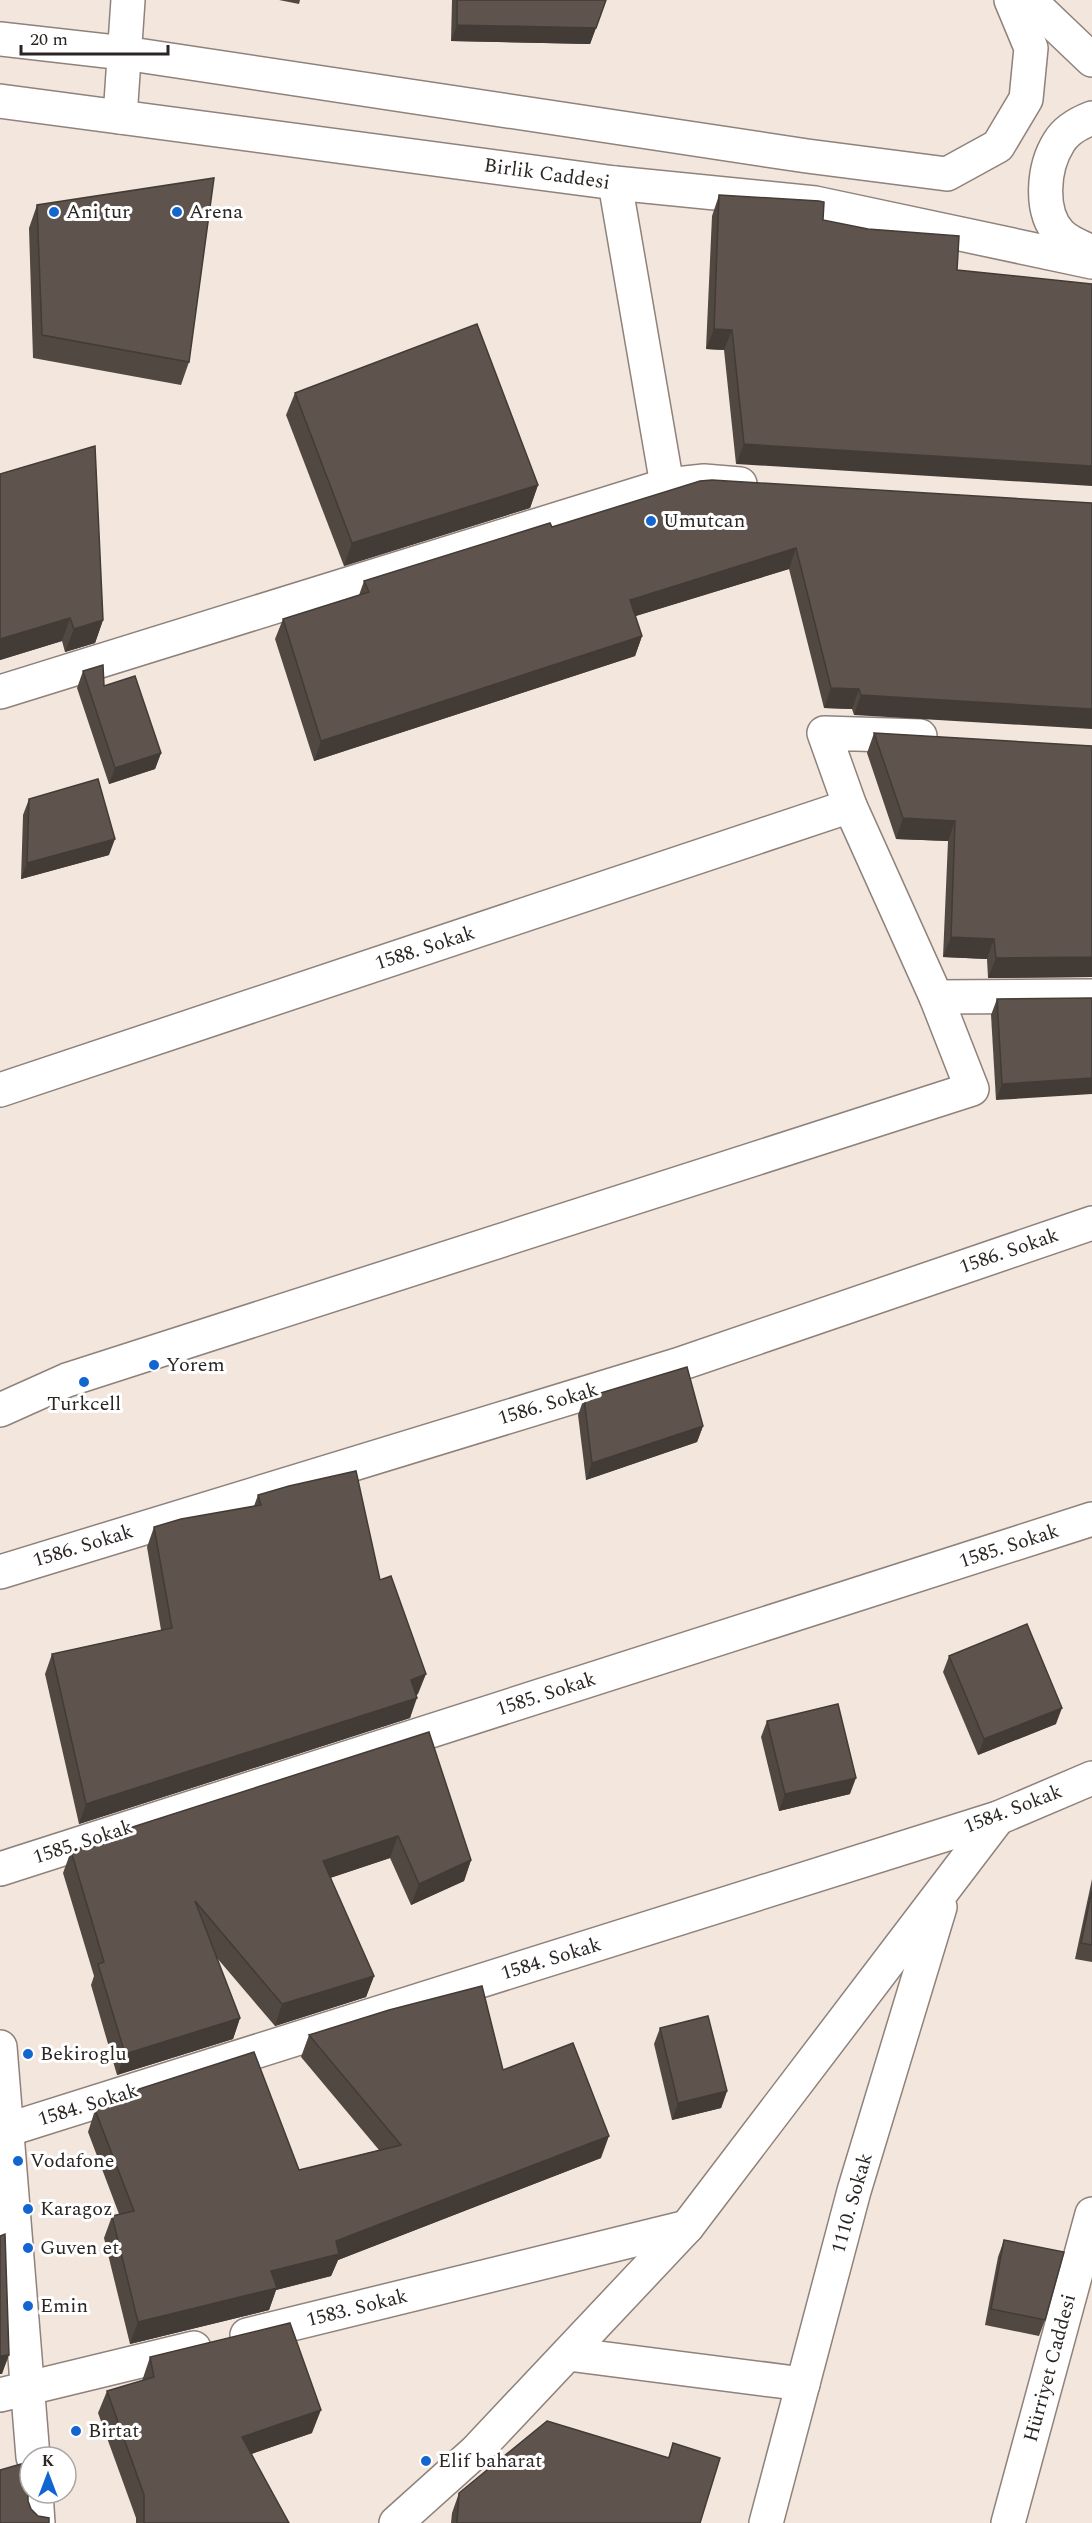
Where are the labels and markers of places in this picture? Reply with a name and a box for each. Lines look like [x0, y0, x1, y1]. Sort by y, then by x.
place label: Ani tur [66, 197, 130, 227]
place label: Arena [189, 197, 243, 227]
marker: Ani tur [47, 205, 61, 219]
marker: Arena [170, 205, 184, 219]
place label: Umutcan [663, 506, 745, 536]
marker: Umutcan [644, 514, 658, 528]
place label: Yorem [166, 1350, 225, 1380]
marker: Yorem [147, 1358, 161, 1372]
marker: Turkcell [77, 1375, 91, 1389]
place label: Turkcell [47, 1389, 121, 1419]
place label: Bekiroglu [40, 2039, 127, 2069]
marker: Bekiroglu [21, 2047, 35, 2061]
place label: Vodafone [30, 2146, 114, 2176]
marker: Vodafone [11, 2154, 25, 2168]
place label: Karagoz [40, 2194, 113, 2224]
marker: Karagoz [21, 2202, 35, 2216]
place label: Guven et [40, 2233, 119, 2263]
marker: Guven et [21, 2241, 35, 2255]
place label: Emin [40, 2291, 88, 2321]
marker: Emin [21, 2299, 35, 2313]
place label: Birtat [88, 2416, 139, 2446]
marker: Birtat [69, 2424, 83, 2438]
place label: Elif baharat [438, 2446, 542, 2476]
marker: Elif baharat [419, 2454, 433, 2468]

